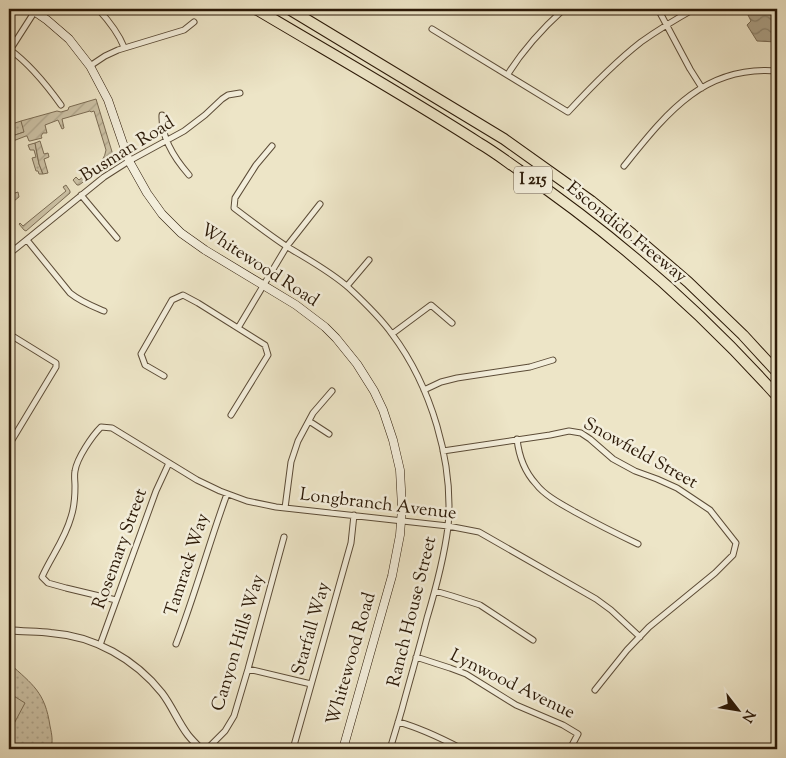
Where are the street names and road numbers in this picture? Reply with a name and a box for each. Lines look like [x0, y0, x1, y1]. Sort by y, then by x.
street label: Busman Road [76, 111, 180, 189]
road number: I 215 [514, 166, 552, 194]
street label: Escondido Freeway [560, 176, 692, 290]
street label: Whitewood Road [194, 218, 324, 314]
street label: Snowfield Street [578, 412, 702, 496]
street label: Longbranch Avenue [298, 482, 458, 528]
street label: Rosemary Street [87, 485, 155, 613]
street label: Tamrack Way [159, 510, 217, 620]
street label: Ranch House Street [382, 534, 444, 690]
street label: Canyon Hills Way [206, 571, 272, 715]
street label: Starfall Way [286, 579, 338, 679]
street label: Whitewood Road [321, 590, 383, 728]
street label: Lynwood Avenue [445, 643, 579, 727]

